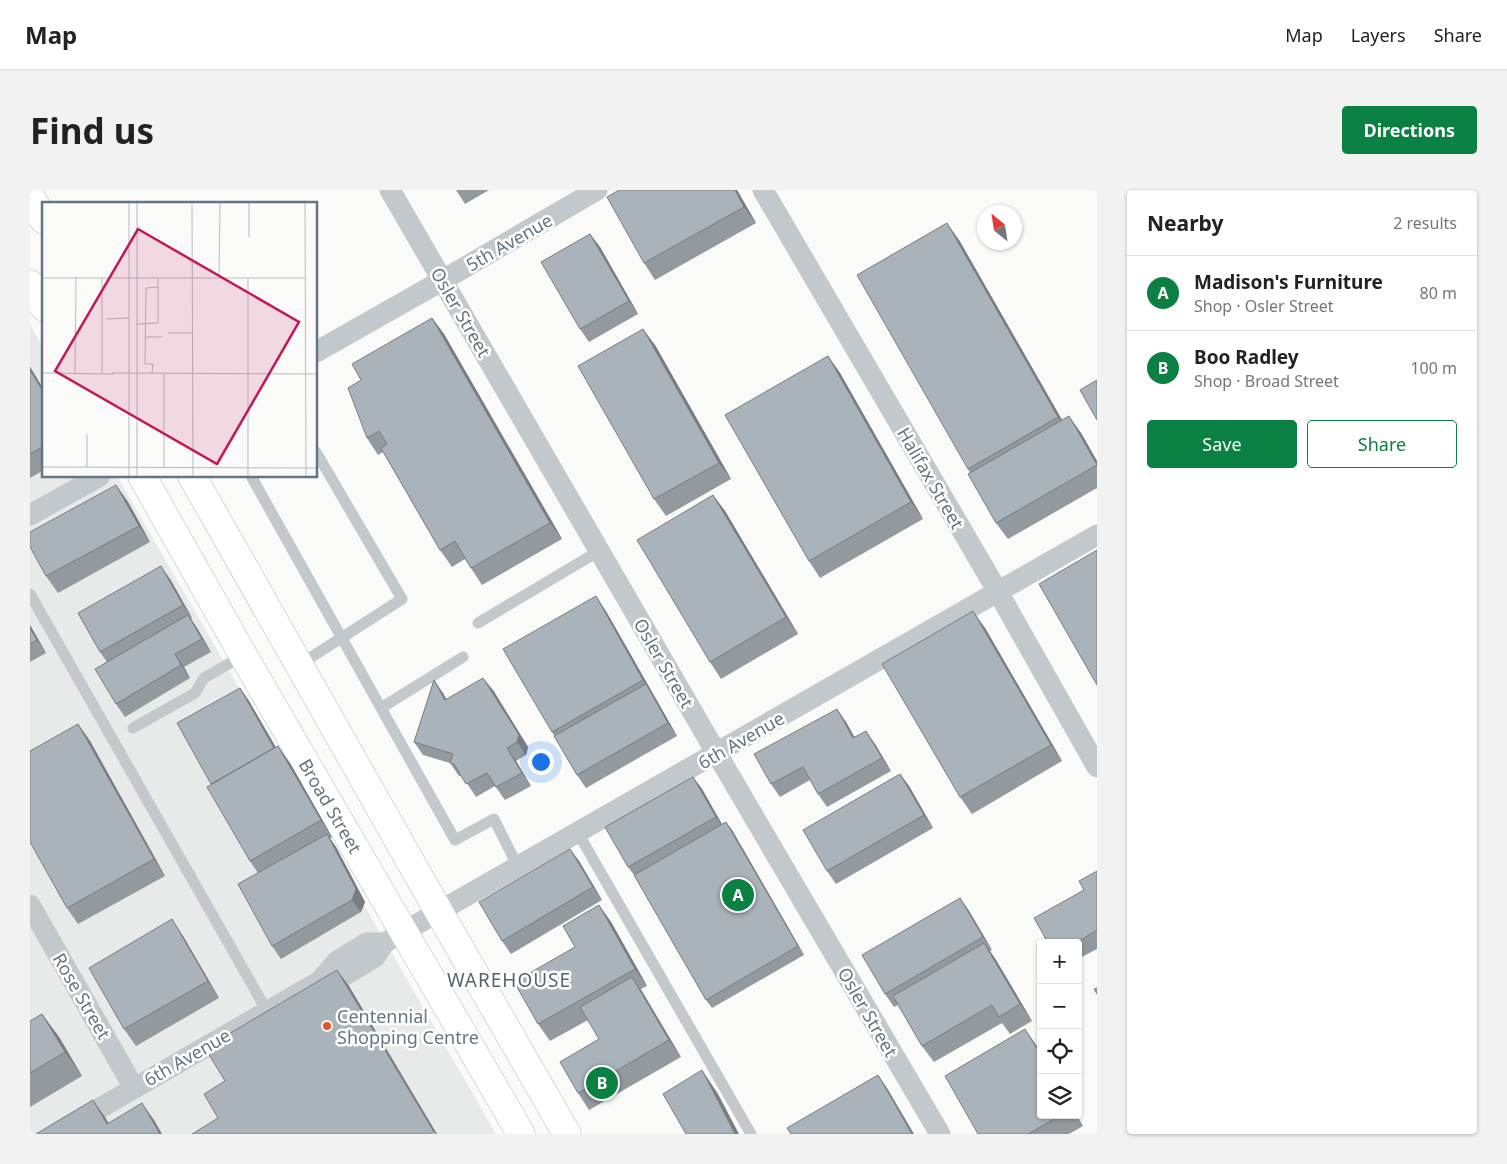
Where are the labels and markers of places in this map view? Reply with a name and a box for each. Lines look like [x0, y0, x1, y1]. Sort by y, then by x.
pin: A [722, 876, 754, 914]
place label: Centennial Shopping Centre [337, 1004, 479, 1049]
marker: Centennial Shopping Centre [321, 1020, 333, 1032]
pin: B [586, 1064, 618, 1102]

